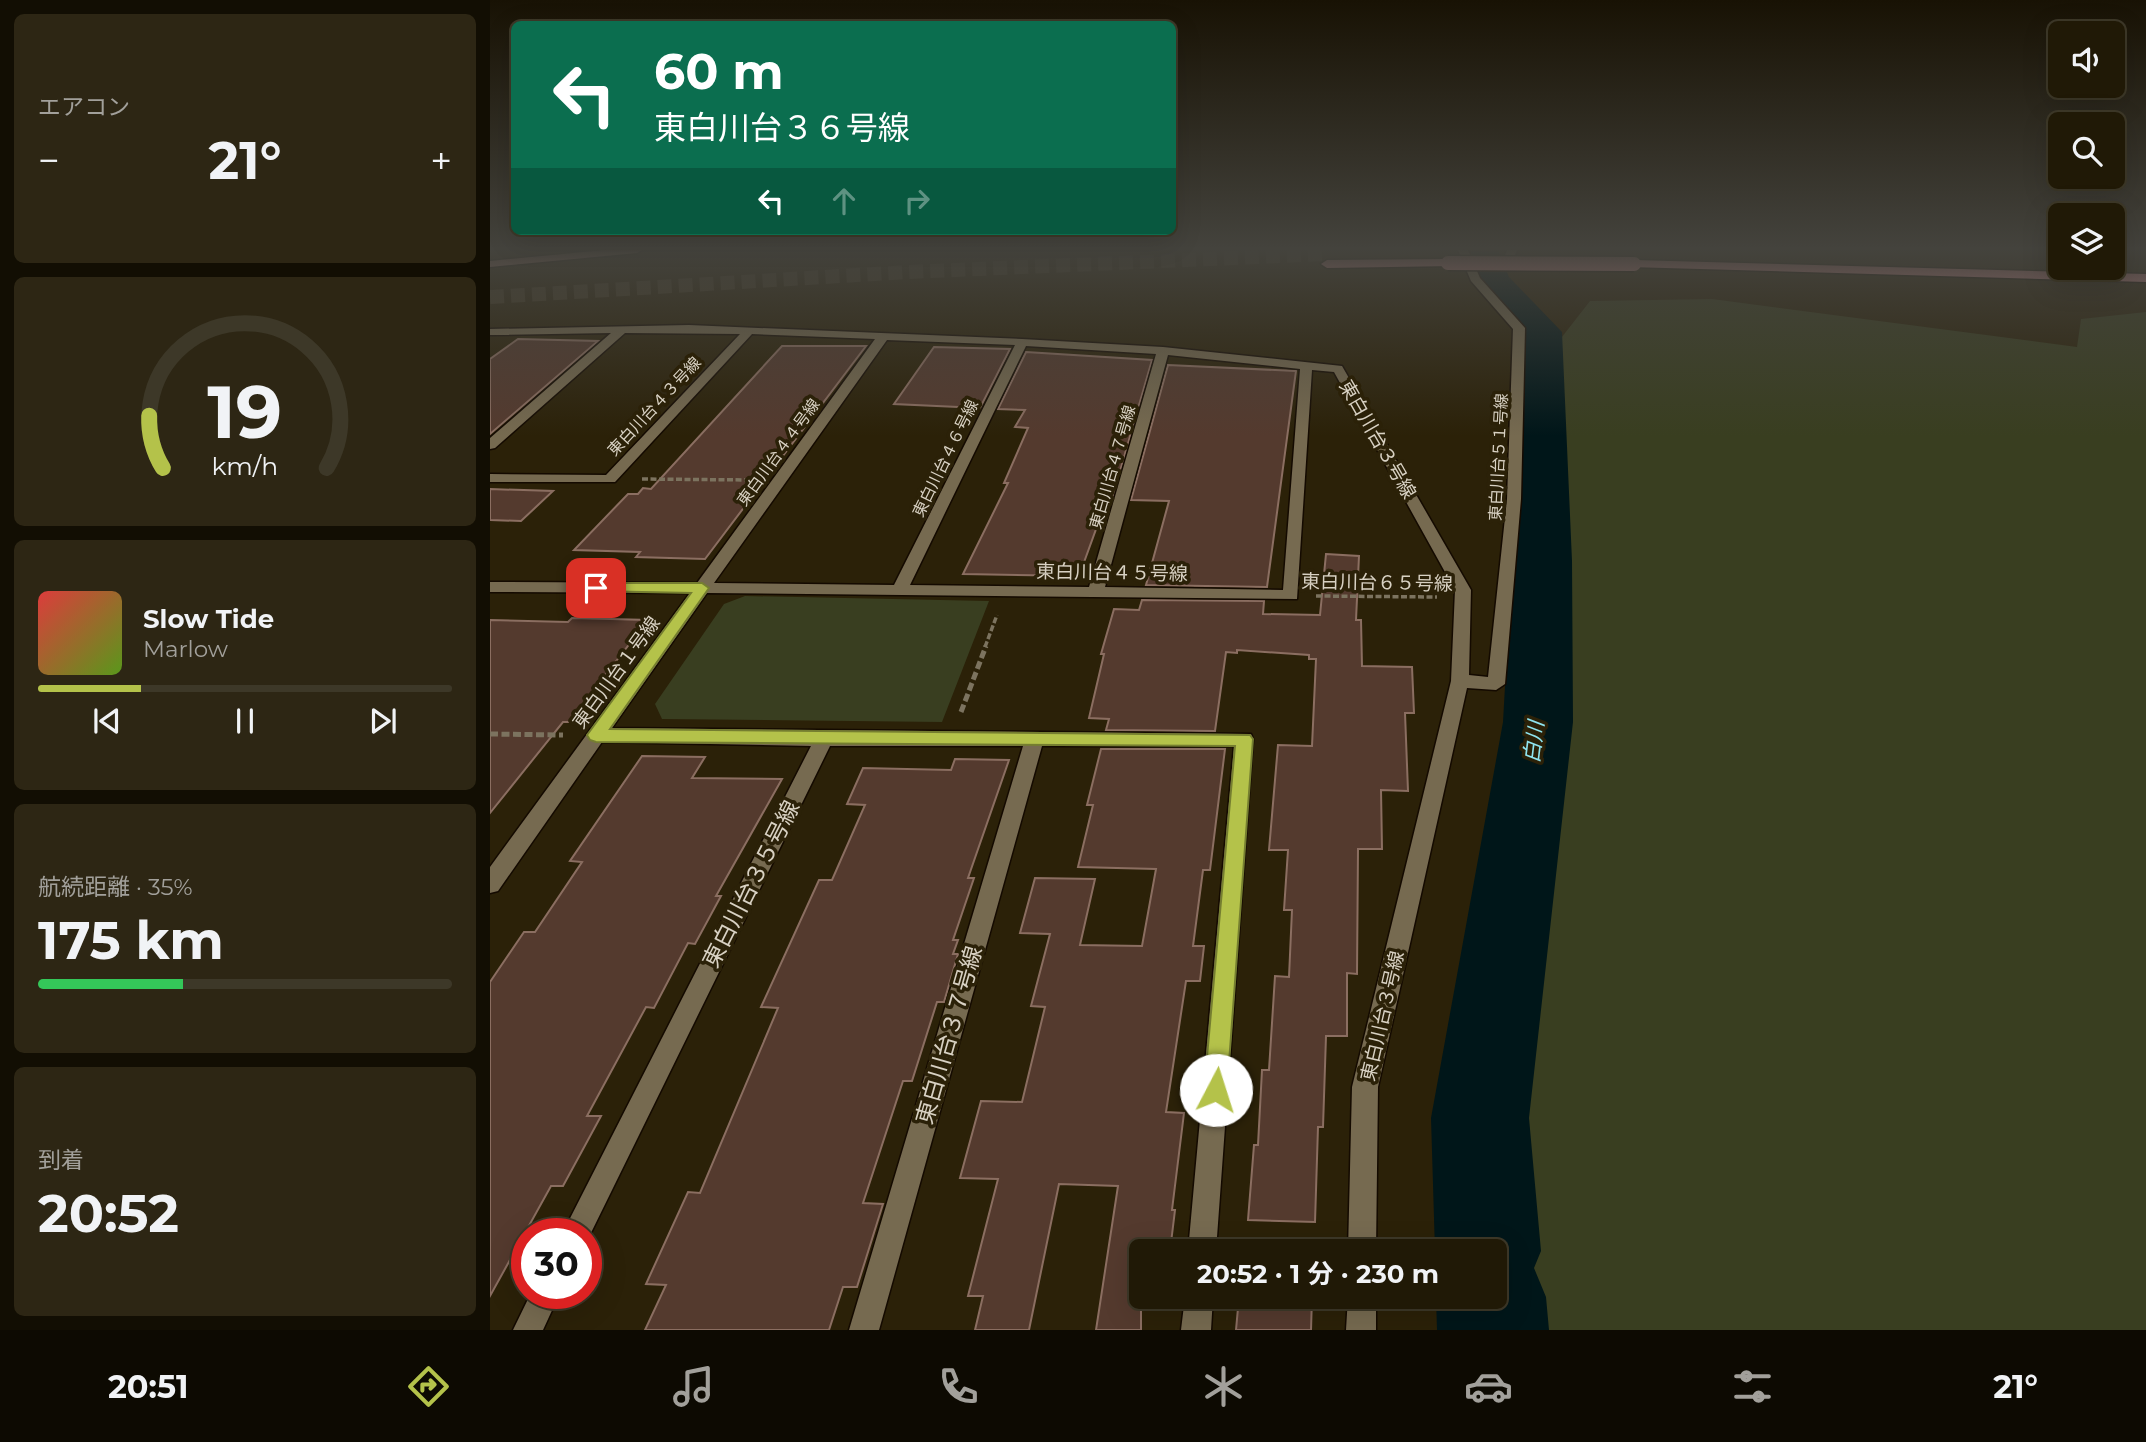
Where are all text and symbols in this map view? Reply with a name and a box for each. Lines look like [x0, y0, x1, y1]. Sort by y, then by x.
map controls [2048, 21, 2125, 280]
button: sound [2048, 21, 2125, 98]
text: 60 m [654, 42, 784, 101]
icon: left [539, 49, 630, 140]
text: エアコン [38, 93, 130, 121]
text: 東白川台３６号線 [654, 108, 910, 147]
button: search [2048, 112, 2125, 189]
text: 21° [209, 129, 281, 192]
text: − [38, 137, 60, 184]
text: + [430, 137, 452, 184]
icon: left [752, 182, 790, 220]
icon: ahead [825, 182, 863, 220]
icon: right [898, 182, 936, 220]
button: layers [2048, 203, 2125, 280]
street label: 東白川台４３号線 [604, 353, 705, 460]
text: 19 [208, 368, 282, 456]
street label: 東白川台３号線 [1334, 376, 1421, 503]
street label: 東白川台５１号線 [1486, 393, 1511, 521]
street label: 東白川台４４号線 [733, 395, 824, 510]
street label: 東白川台４６号線 [909, 397, 982, 520]
street label: 東白川台４７号線 [1086, 403, 1139, 531]
text: km/h [212, 451, 278, 481]
pin [566, 558, 626, 618]
street label: 東白川台４５号線 [1036, 560, 1188, 585]
icon: arrive [577, 569, 615, 607]
street label: 東白川台６５号線 [1301, 570, 1453, 595]
text: Slow Tide [143, 603, 274, 635]
street label: 東白川台１号線 [568, 612, 665, 733]
text: Marlow [143, 635, 228, 663]
icon: previous [88, 702, 126, 740]
icon: pause [226, 702, 264, 740]
icon: next [364, 702, 402, 740]
water label: 白川 [1519, 718, 1549, 764]
street label: 東白川台３５号線 [697, 796, 805, 972]
text: 航続距離 · 35% [38, 873, 192, 901]
text: 175 km [38, 909, 224, 972]
street label: 東白川台３７号線 [910, 943, 988, 1127]
street label: 東白川台３号線 [1356, 949, 1409, 1084]
position arrow [1179, 1053, 1253, 1127]
text: 到着 [38, 1146, 84, 1174]
text: 20:52 [38, 1182, 179, 1245]
speed limit sign: 30 [511, 1218, 602, 1309]
text: 20:52 · 1 分 · 230 m [1197, 1258, 1439, 1290]
icon: directions [404, 1362, 453, 1411]
icon: music [669, 1362, 718, 1411]
icon: phone [934, 1362, 983, 1411]
icon: climate [1199, 1362, 1248, 1411]
icon: car [1464, 1362, 1513, 1411]
icon: filters [1728, 1362, 1777, 1411]
text: 20:51 [108, 1367, 188, 1406]
text: 21° [1993, 1367, 2038, 1406]

